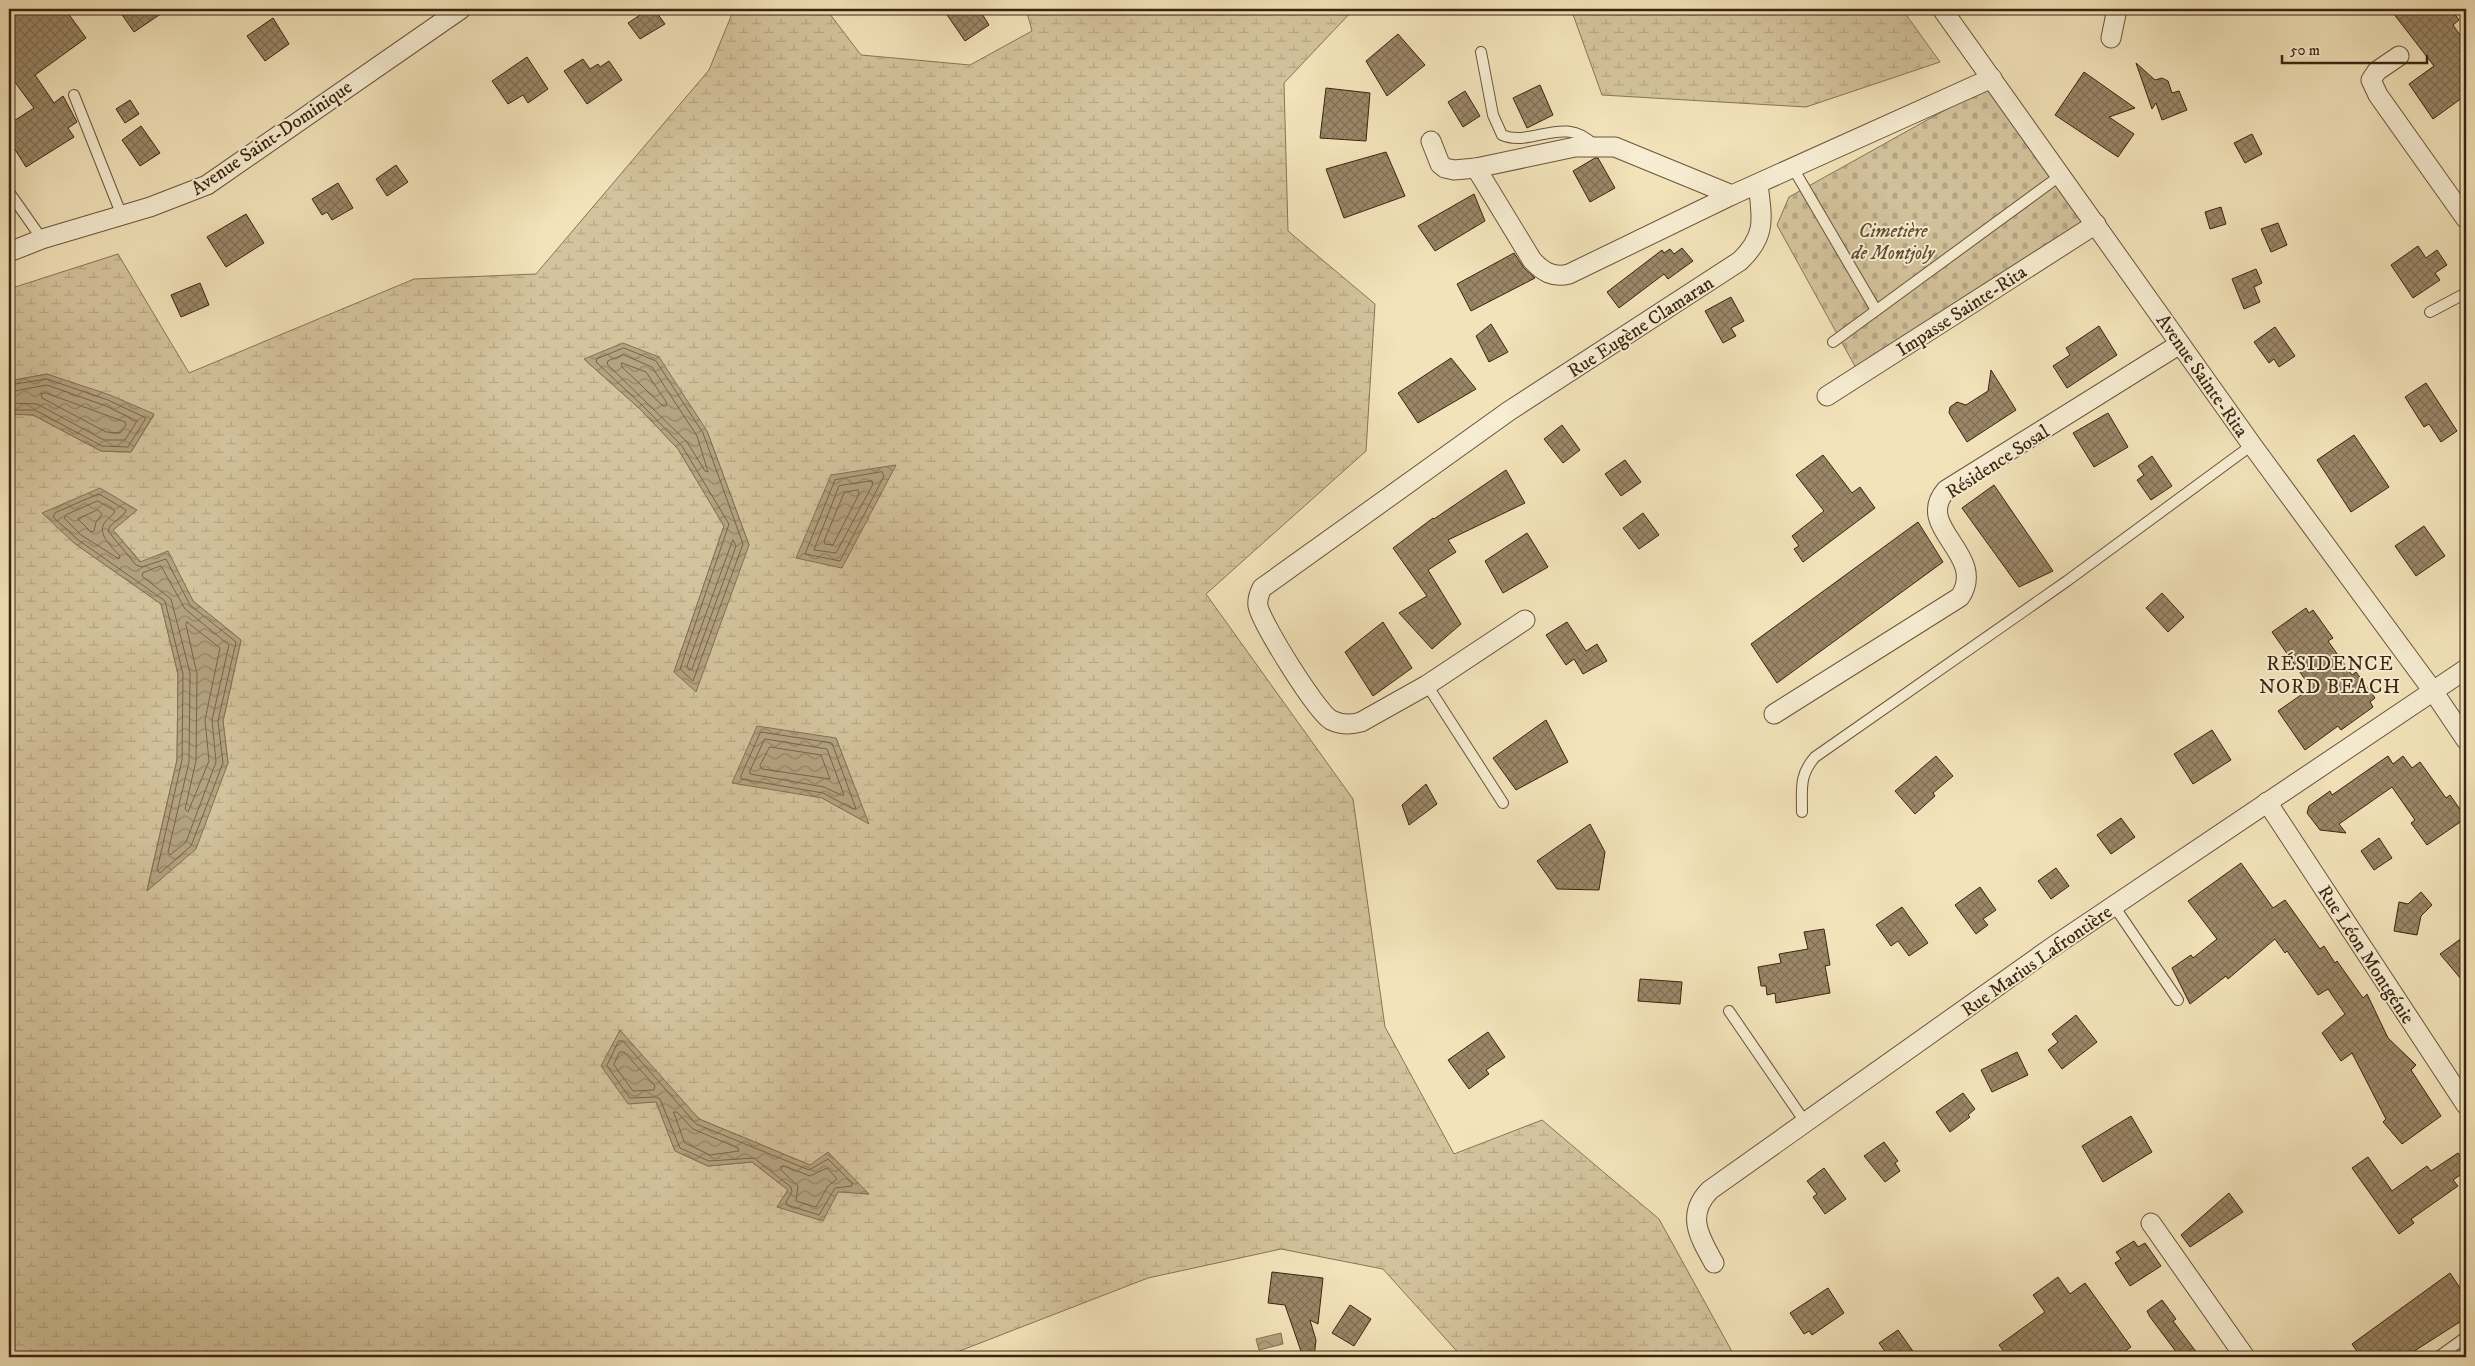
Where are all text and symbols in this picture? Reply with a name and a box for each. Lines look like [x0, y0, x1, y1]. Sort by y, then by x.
scale bar [2282, 32, 2428, 64]
text: 50 m [2290, 41, 2320, 60]
street label: Avenue Saint-Dominique [187, 76, 357, 202]
park label: Cimetière de Montjoly [1851, 220, 1936, 265]
street label: Impasse Sainte-Rita [1892, 261, 2031, 362]
street label: Rue Eugène Clamaran [1564, 272, 1718, 383]
street label: Avenue Sainte-Rita [2151, 310, 2253, 442]
street label: Résidence Sosal [1942, 420, 2054, 504]
district label: RÉSIDENCE NORD BEACH [2259, 652, 2401, 700]
street label: Rue Léon Montgénie [2312, 881, 2419, 1029]
street label: Rue Marius Lafrontière [1957, 901, 2117, 1022]

